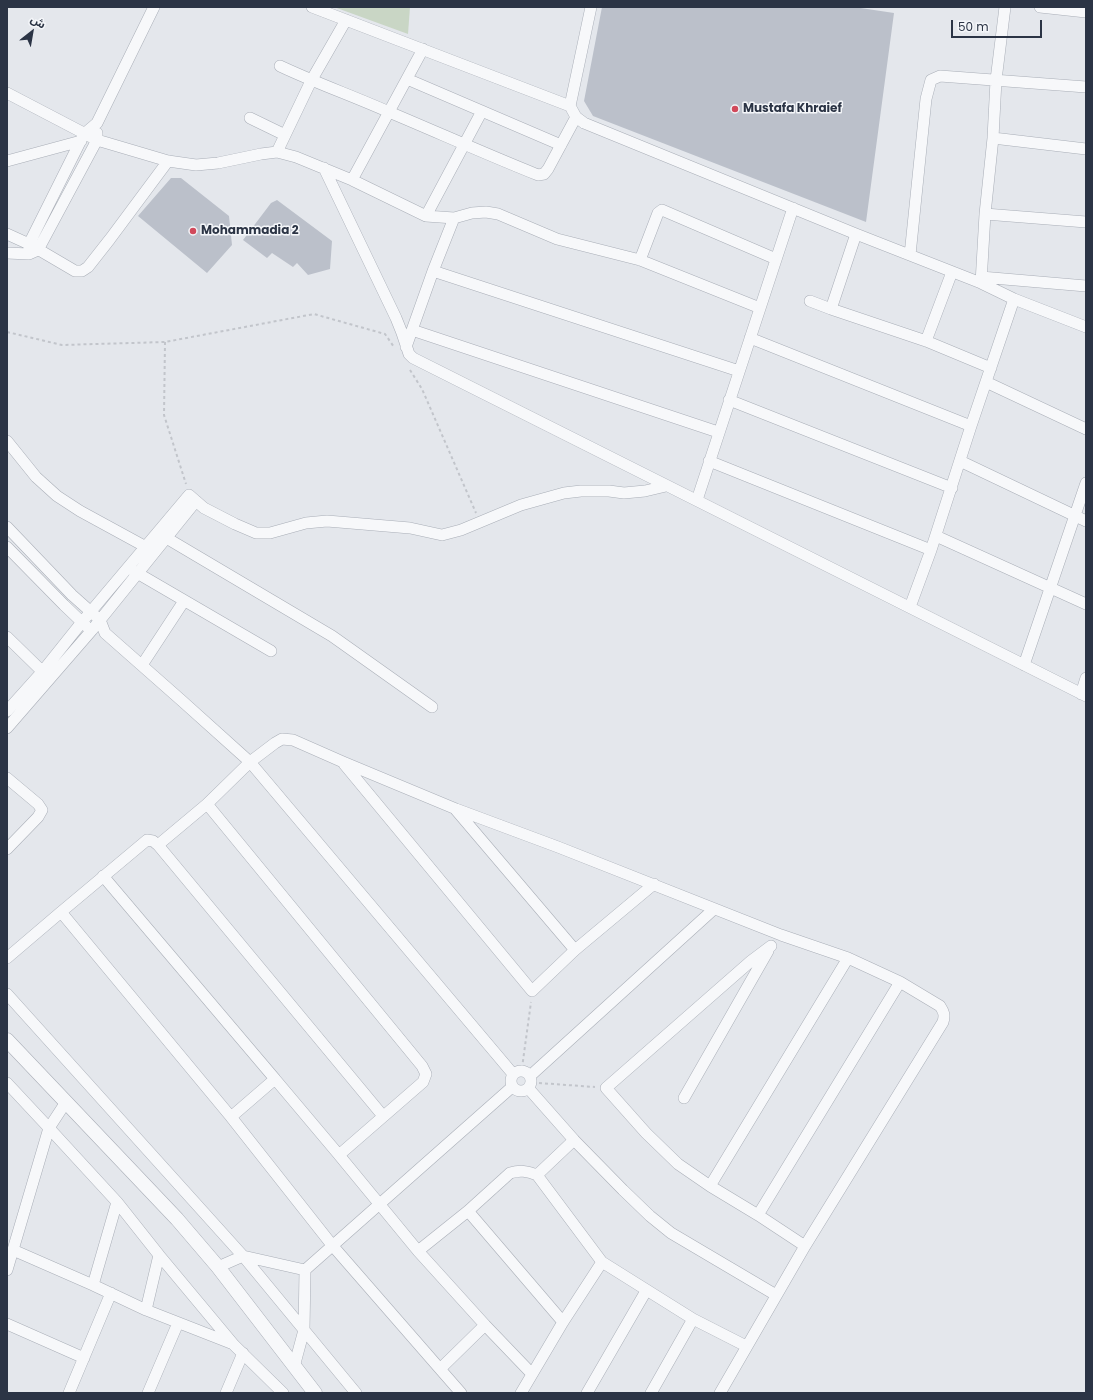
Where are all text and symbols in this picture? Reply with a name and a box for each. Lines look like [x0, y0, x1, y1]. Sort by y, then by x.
text: ش [28, 11, 49, 32]
north arrow [12, 12, 52, 52]
scale bar [953, 12, 1044, 38]
text: 50 m [958, 18, 989, 35]
place label: Mustafa Khraief [743, 102, 842, 116]
marker: Mustafa Khraief [730, 104, 740, 114]
place label: Mohammadia 2 [201, 224, 299, 238]
marker: Mohammadia 2 [188, 226, 198, 236]

